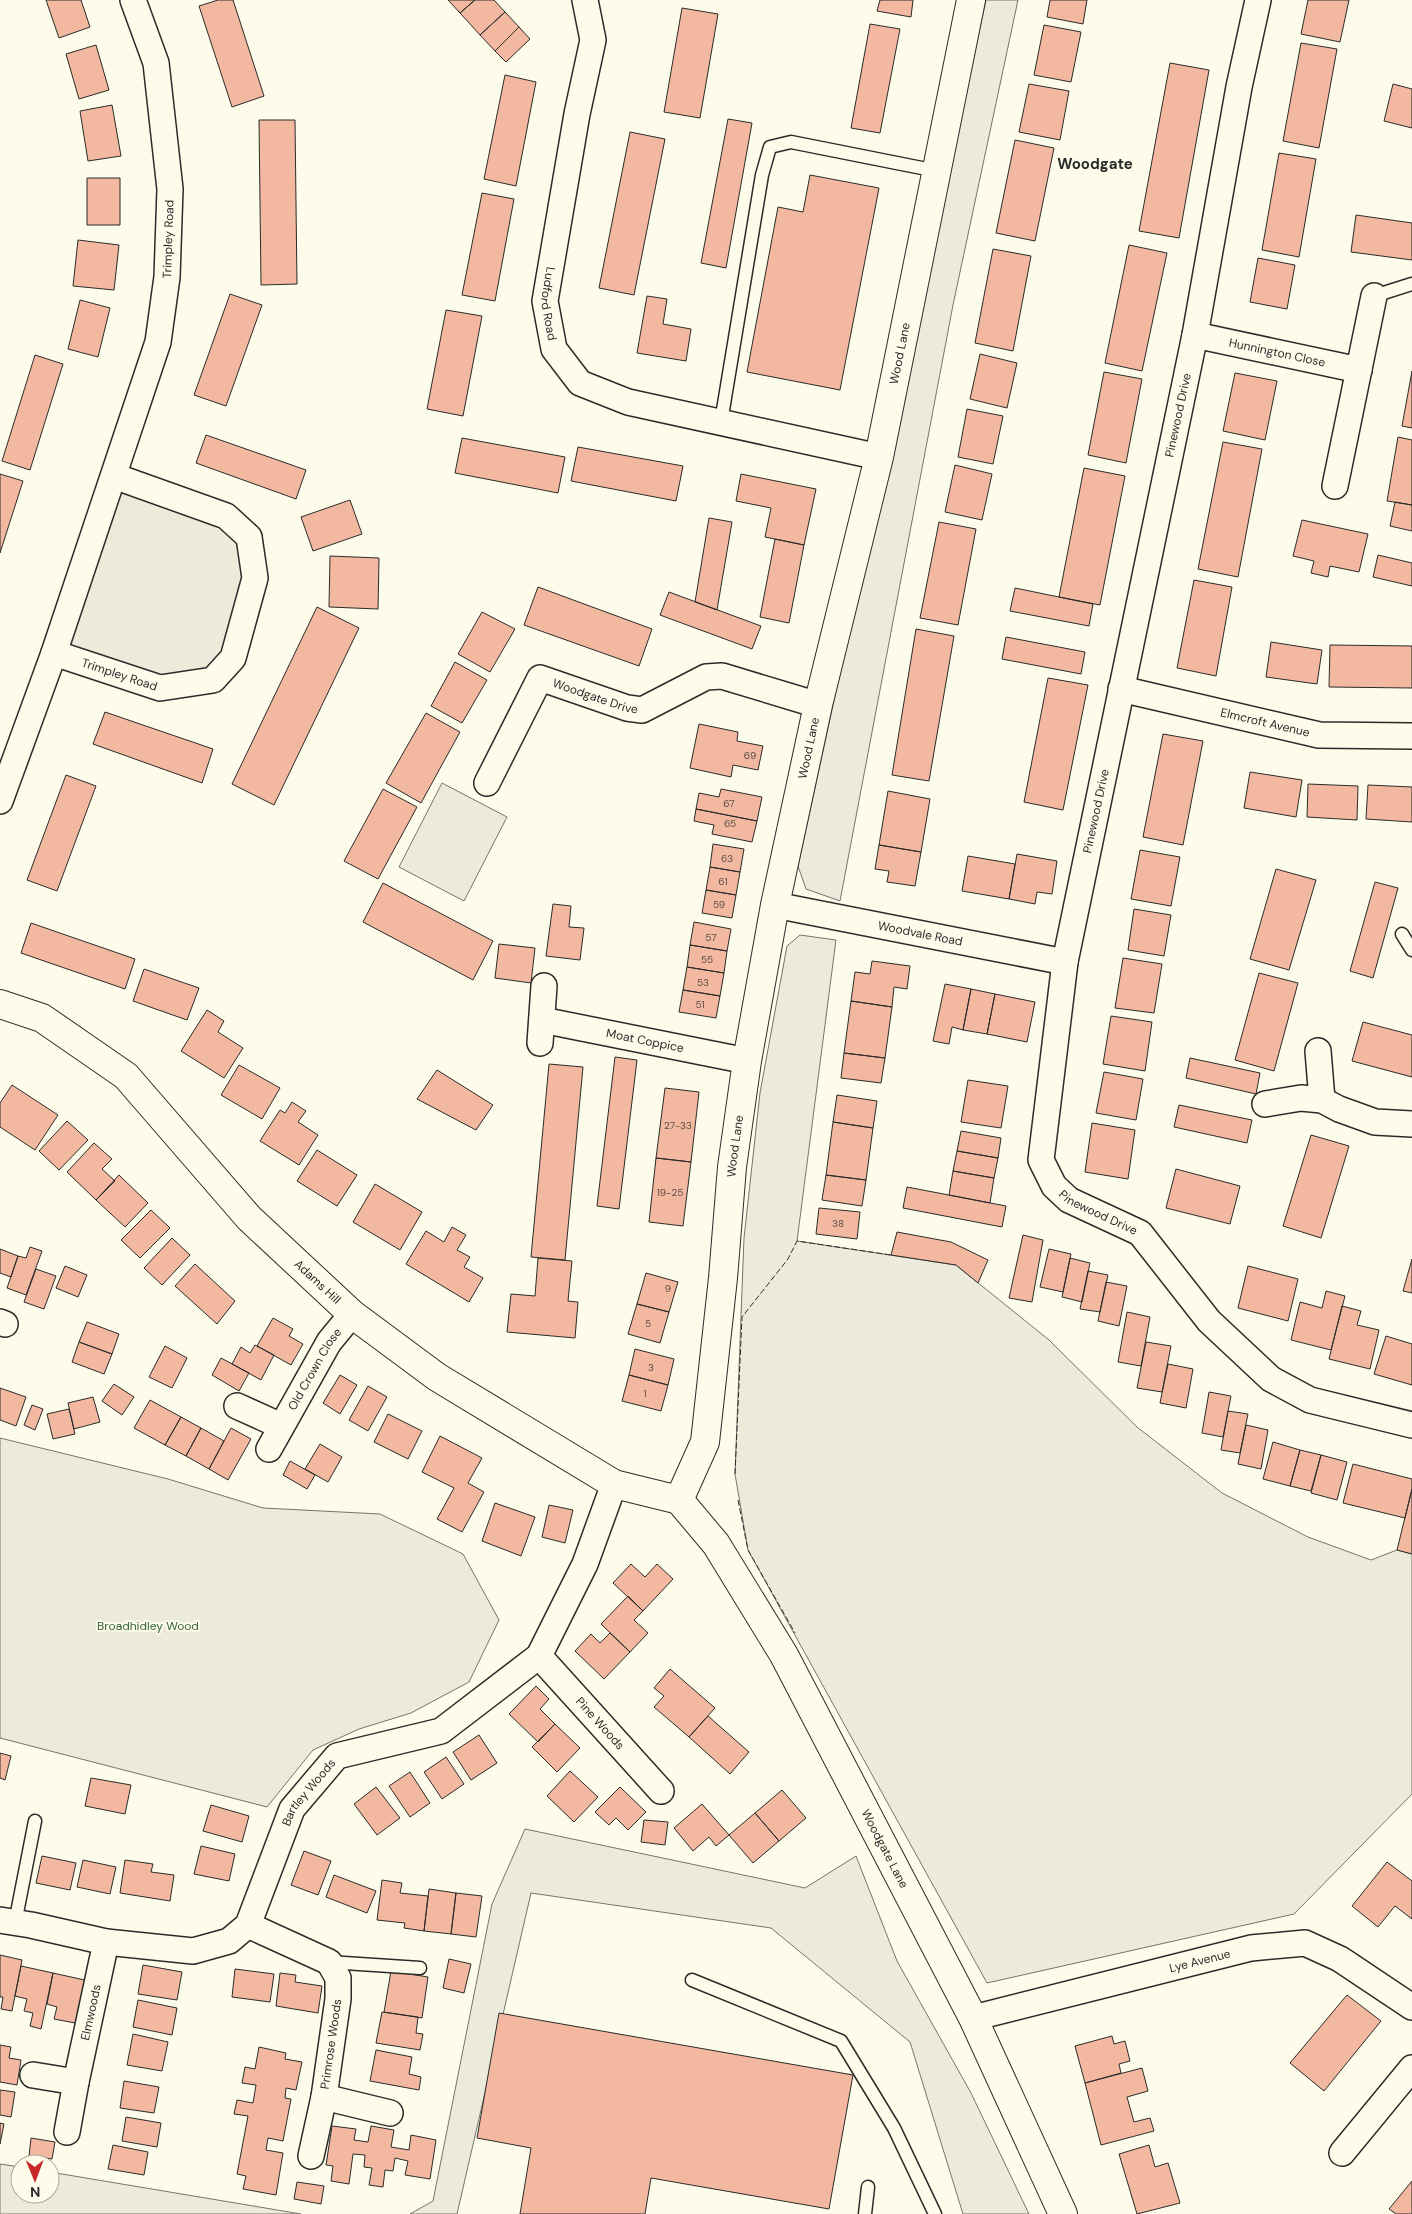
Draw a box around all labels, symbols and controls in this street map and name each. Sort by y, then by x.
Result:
district label: Woodgate [1057,154,1133,174]
street label: Trimpley Road [159,199,178,279]
street label: Ludford Road [537,266,560,342]
street label: Wood Lane [886,321,914,386]
street label: Hunnington Close [1227,334,1327,371]
street label: Pinewood Drive [1161,371,1195,459]
street label: Trimpley Road [80,655,159,695]
street label: Woodgate Drive [551,675,639,717]
street label: Elmcroft Avenue [1219,704,1312,741]
street label: Wood Lane [794,716,823,780]
house number: 69 [744,749,756,762]
street label: Pinewood Drive [1079,767,1113,855]
house number: 67 [723,797,735,810]
house number: 65 [724,817,736,830]
house number: 63 [721,852,733,865]
house number: 61 [718,875,728,888]
house number: 59 [713,898,725,911]
street label: Woodvale Road [876,917,964,950]
house number: 57 [705,931,717,944]
house number: 55 [701,953,713,966]
house number: 53 [697,976,709,989]
house number: 51 [695,998,705,1011]
street label: Moat Coppice [605,1025,685,1056]
street label: Wood Lane [723,1114,747,1178]
house number: 27-33 [664,1119,692,1132]
house number: 19-25 [657,1186,683,1199]
street label: Pinewood Drive [1055,1187,1140,1239]
house number: 38 [832,1217,844,1230]
street label: Adams Hill [291,1256,344,1308]
house number: 9 [665,1282,671,1295]
house number: 5 [645,1317,651,1330]
street label: Old Crown Close [284,1325,345,1413]
house number: 3 [648,1361,654,1374]
house number: 1 [643,1387,647,1400]
park label: Broadhidley Wood [97,1618,199,1634]
street label: Pine Woods [572,1694,628,1753]
street label: Bartley Woods [278,1755,339,1828]
street label: Woodgate Lane [858,1806,912,1891]
street label: Lye Avenue [1168,1945,1232,1976]
street label: Elmwoods [77,1983,105,2042]
street label: Primrose Woods [317,1998,345,2090]
north arrow [10,2154,60,2204]
text: N [30,2183,40,2201]

